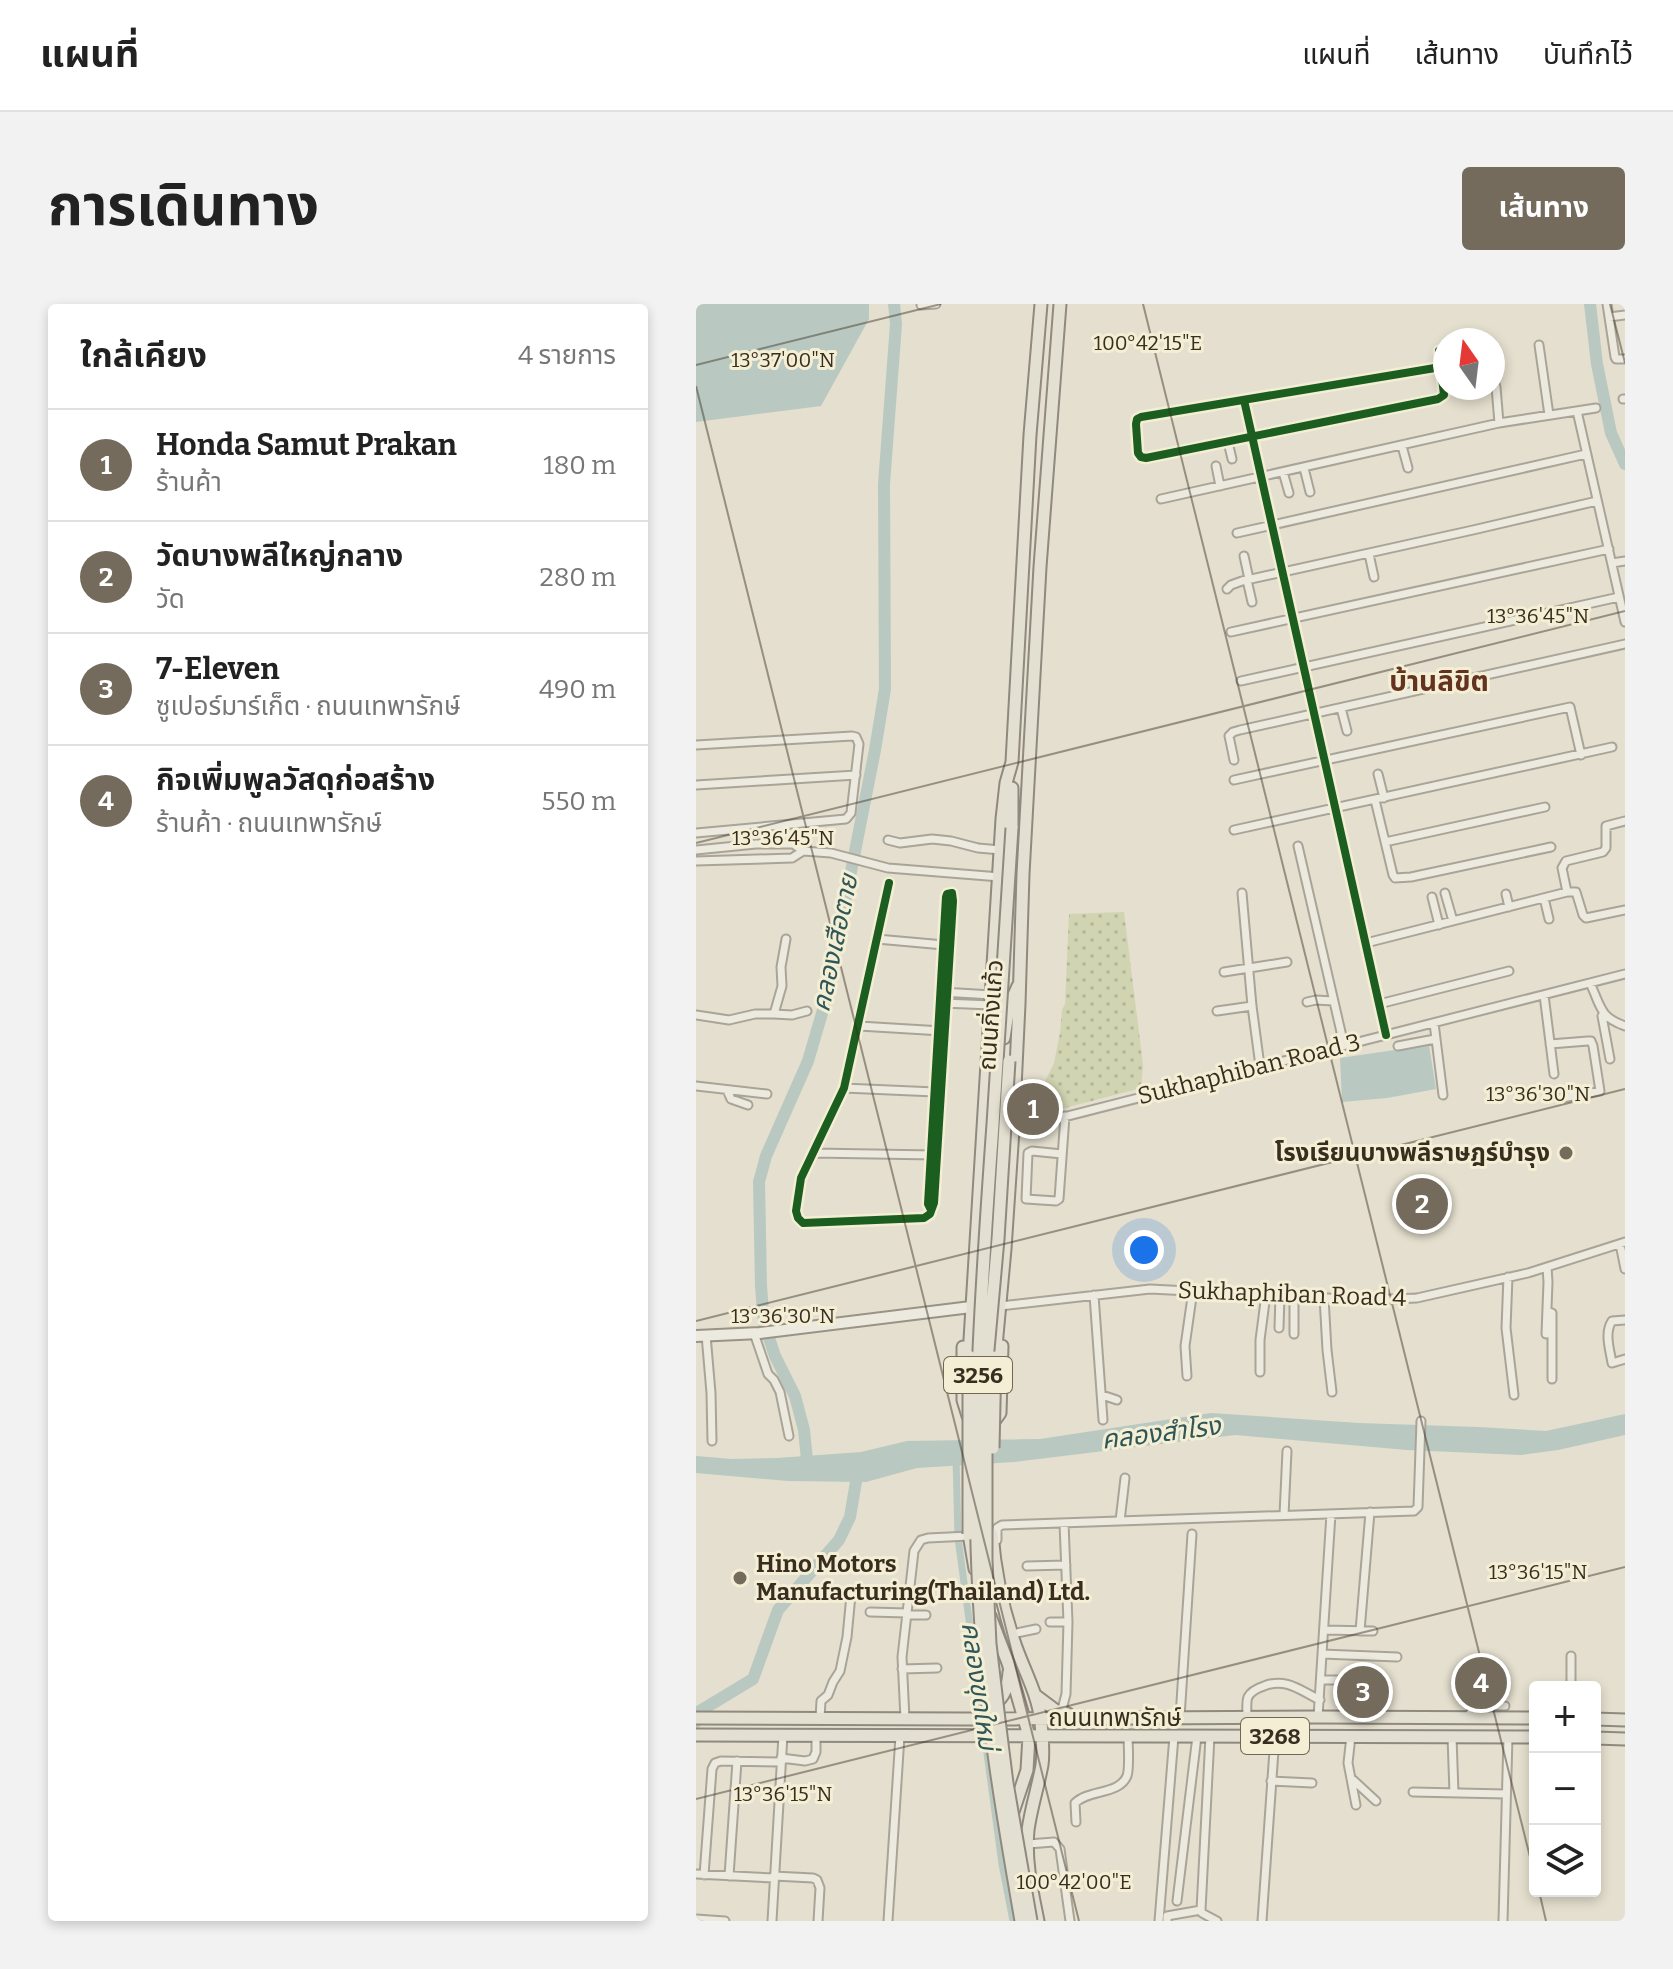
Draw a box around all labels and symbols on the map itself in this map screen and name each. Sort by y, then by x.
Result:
north arrow [1433,328,1505,400]
text: 100°42'15"E [1094,331,1202,355]
text: 13°37'00"N [731,348,835,372]
text: 13°36'45"N [1487,604,1589,628]
district label: บ้านลิขิต [1389,665,1489,698]
text: 13°36'45"N [732,826,834,850]
water label: คลองเสือตาย [805,870,865,1014]
street label: ถนนกิ่งแก้ว [972,959,1009,1071]
street label: Sukhaphiban Road 3 [1135,1028,1363,1110]
pin: 1 [1007,1079,1059,1139]
text: 13°36'30"N [1486,1082,1590,1106]
place label: โรงเรียนบางพลีราษฎร์บำรุง [1275,1139,1550,1168]
marker: โรงเรียนบางพลีราษฎร์บำรุง [1557,1144,1575,1162]
pin: 2 [1396,1174,1448,1234]
your location [1124,1230,1164,1270]
street label: Sukhaphiban Road 4 [1177,1276,1407,1312]
text: 13°36'30"N [731,1304,835,1328]
road number: 3256 [944,1357,1012,1393]
water label: คลองสำโรง [1100,1410,1223,1456]
place label: Hino Motors Manufacturing(Thailand) Ltd. [756,1550,1090,1606]
text: 13°36'15"N [1489,1560,1587,1584]
marker: Hino Motors Manufacturing(Thailand) Ltd. [731,1569,749,1587]
water label: คลองขุดใหม่ [955,1620,1004,1756]
pin: 4 [1455,1653,1507,1713]
pin: 3 [1337,1662,1389,1722]
street label: ถนนเทพารักษ์ [1048,1704,1182,1732]
road number: 3268 [1241,1718,1309,1754]
text: 13°36'15"N [734,1782,832,1806]
text: 100°42'00"E [1016,1870,1132,1894]

